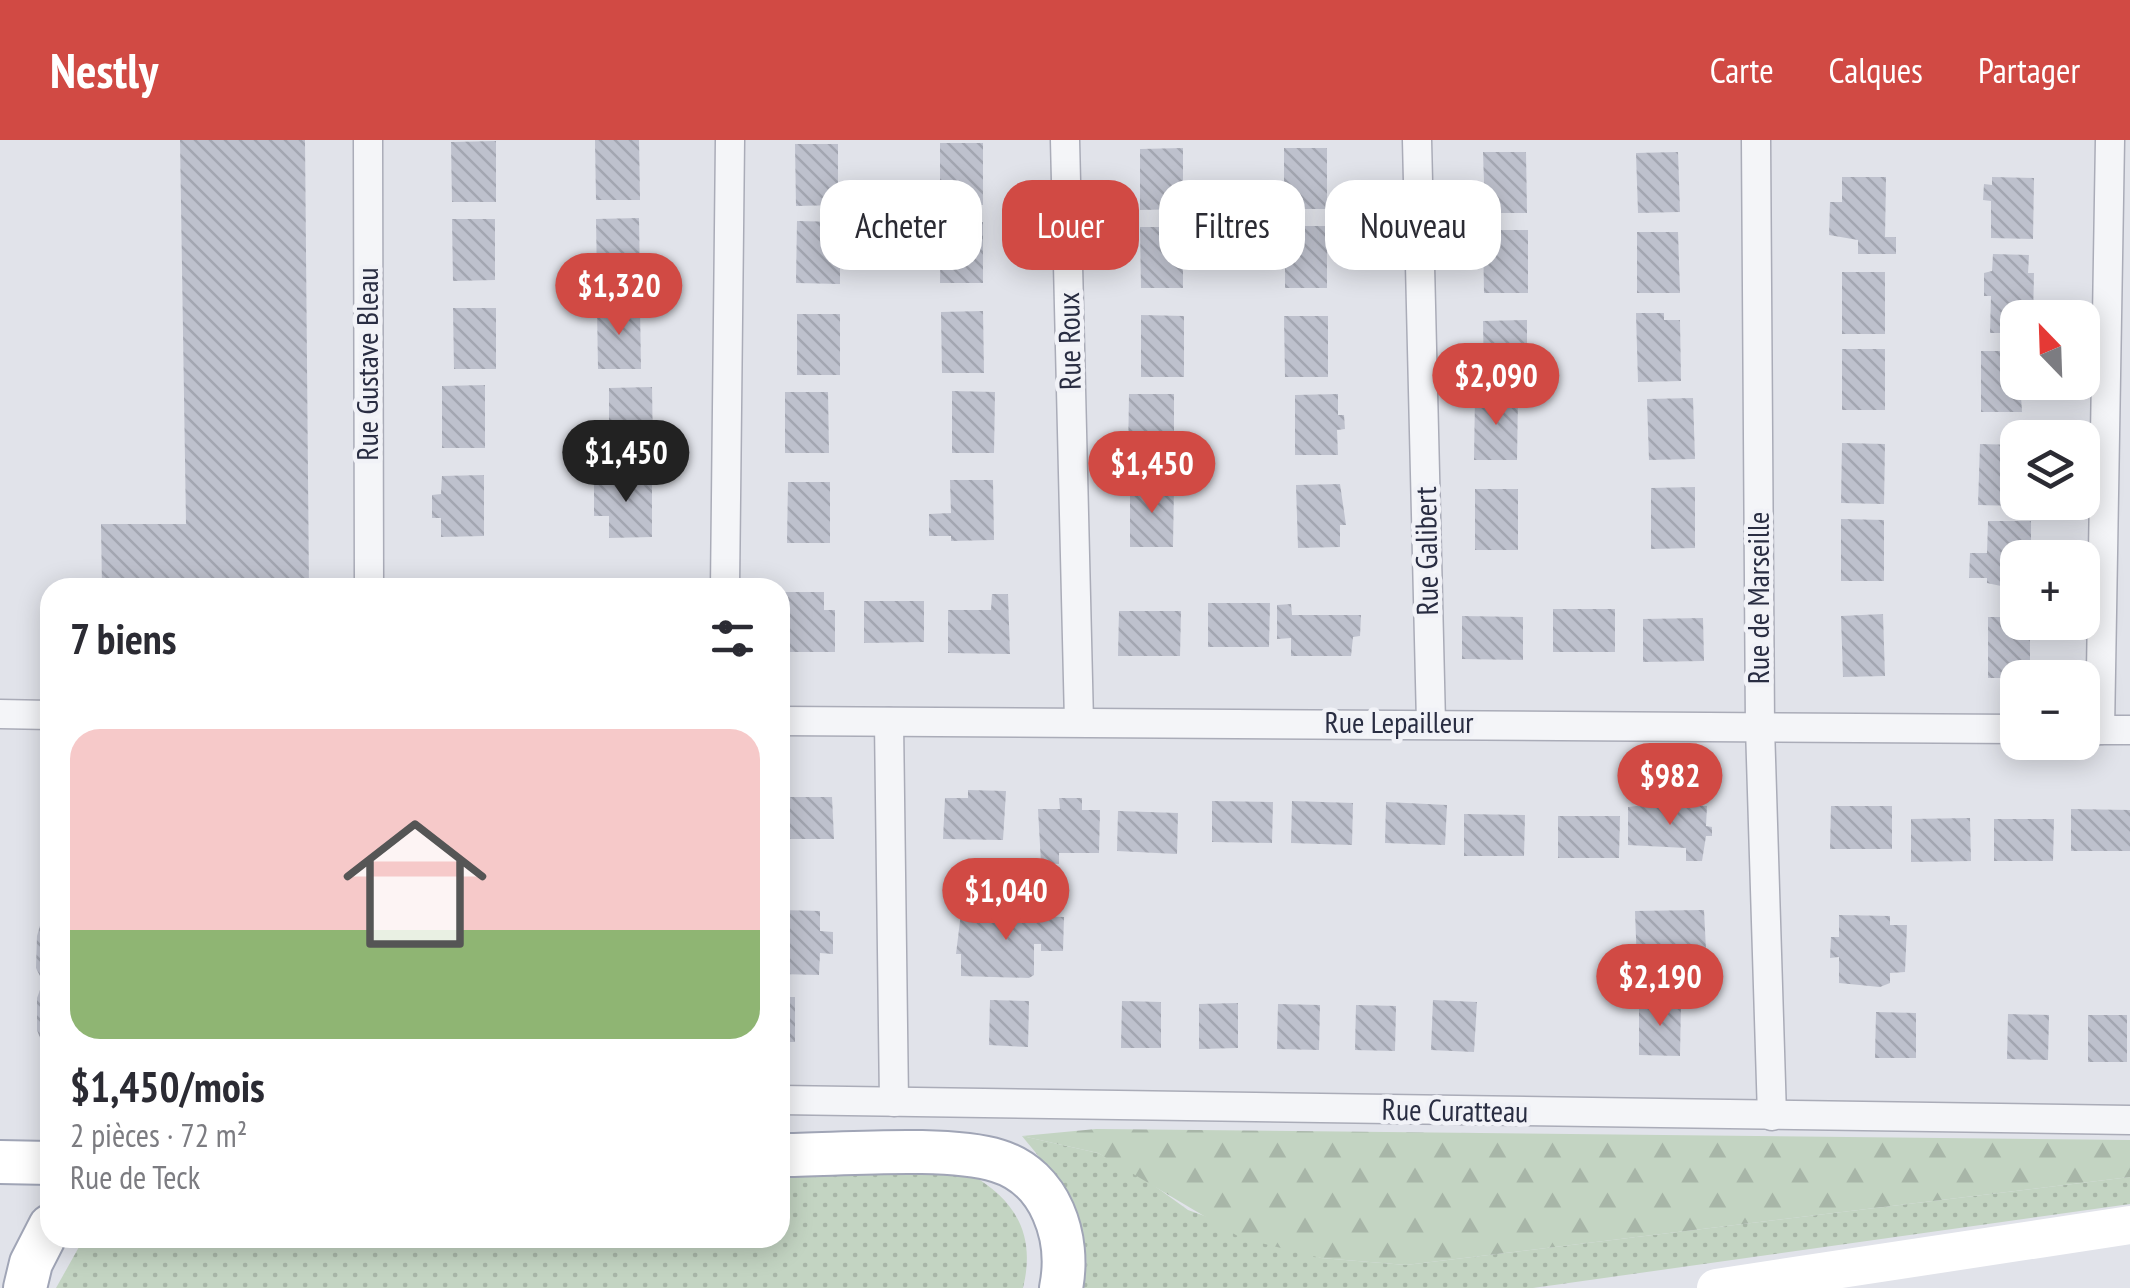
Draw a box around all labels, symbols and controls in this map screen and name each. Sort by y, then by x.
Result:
text: Nestly [50,39,158,101]
text: Carte [1710,47,1774,93]
text: Calques [1829,47,1923,93]
text: Partager [1978,47,2080,93]
chip: Acheter [820,180,982,270]
chip: Louer [1002,180,1139,270]
chip: Filtres [1159,180,1305,270]
chip: Nouveau [1325,180,1501,270]
pin: $1,320 [538,253,700,338]
text: $1,320 [577,264,661,306]
street label: Rue Gustave Bleau [347,267,386,461]
street label: Rue Roux [1048,292,1089,390]
north arrow [2000,300,2100,400]
map controls [2000,300,2100,760]
pin: $2,090 [1415,343,1577,428]
text: $2,090 [1454,354,1538,396]
pin: $1,450 [545,420,707,505]
button: layers [2000,420,2100,520]
text: $1,450 [584,431,668,473]
pin: $1,450 [1071,431,1233,516]
text: $1,450 [1110,442,1194,484]
street label: Rue Galibert [1405,485,1446,616]
street label: Rue de Marseille [1738,512,1777,684]
button: + [2000,540,2100,640]
text: 7 biens [70,611,176,666]
icon: filters [705,611,760,666]
button: − [2000,660,2100,760]
street label: Rue Lepailleur [1325,702,1474,741]
pin: $982 [1611,743,1729,828]
text: $982 [1639,754,1701,796]
icon: home [325,794,505,974]
pin: $1,040 [925,858,1087,943]
text: $1,040 [964,869,1048,911]
pin: $2,190 [1579,944,1741,1029]
text: $2,190 [1618,955,1702,997]
text: $1,450/mois [70,1059,265,1114]
street label: Rue Curatteau [1381,1089,1529,1130]
text: 2 pièces · 72 m² [70,1114,247,1156]
text: Rue de Teck [70,1156,200,1198]

